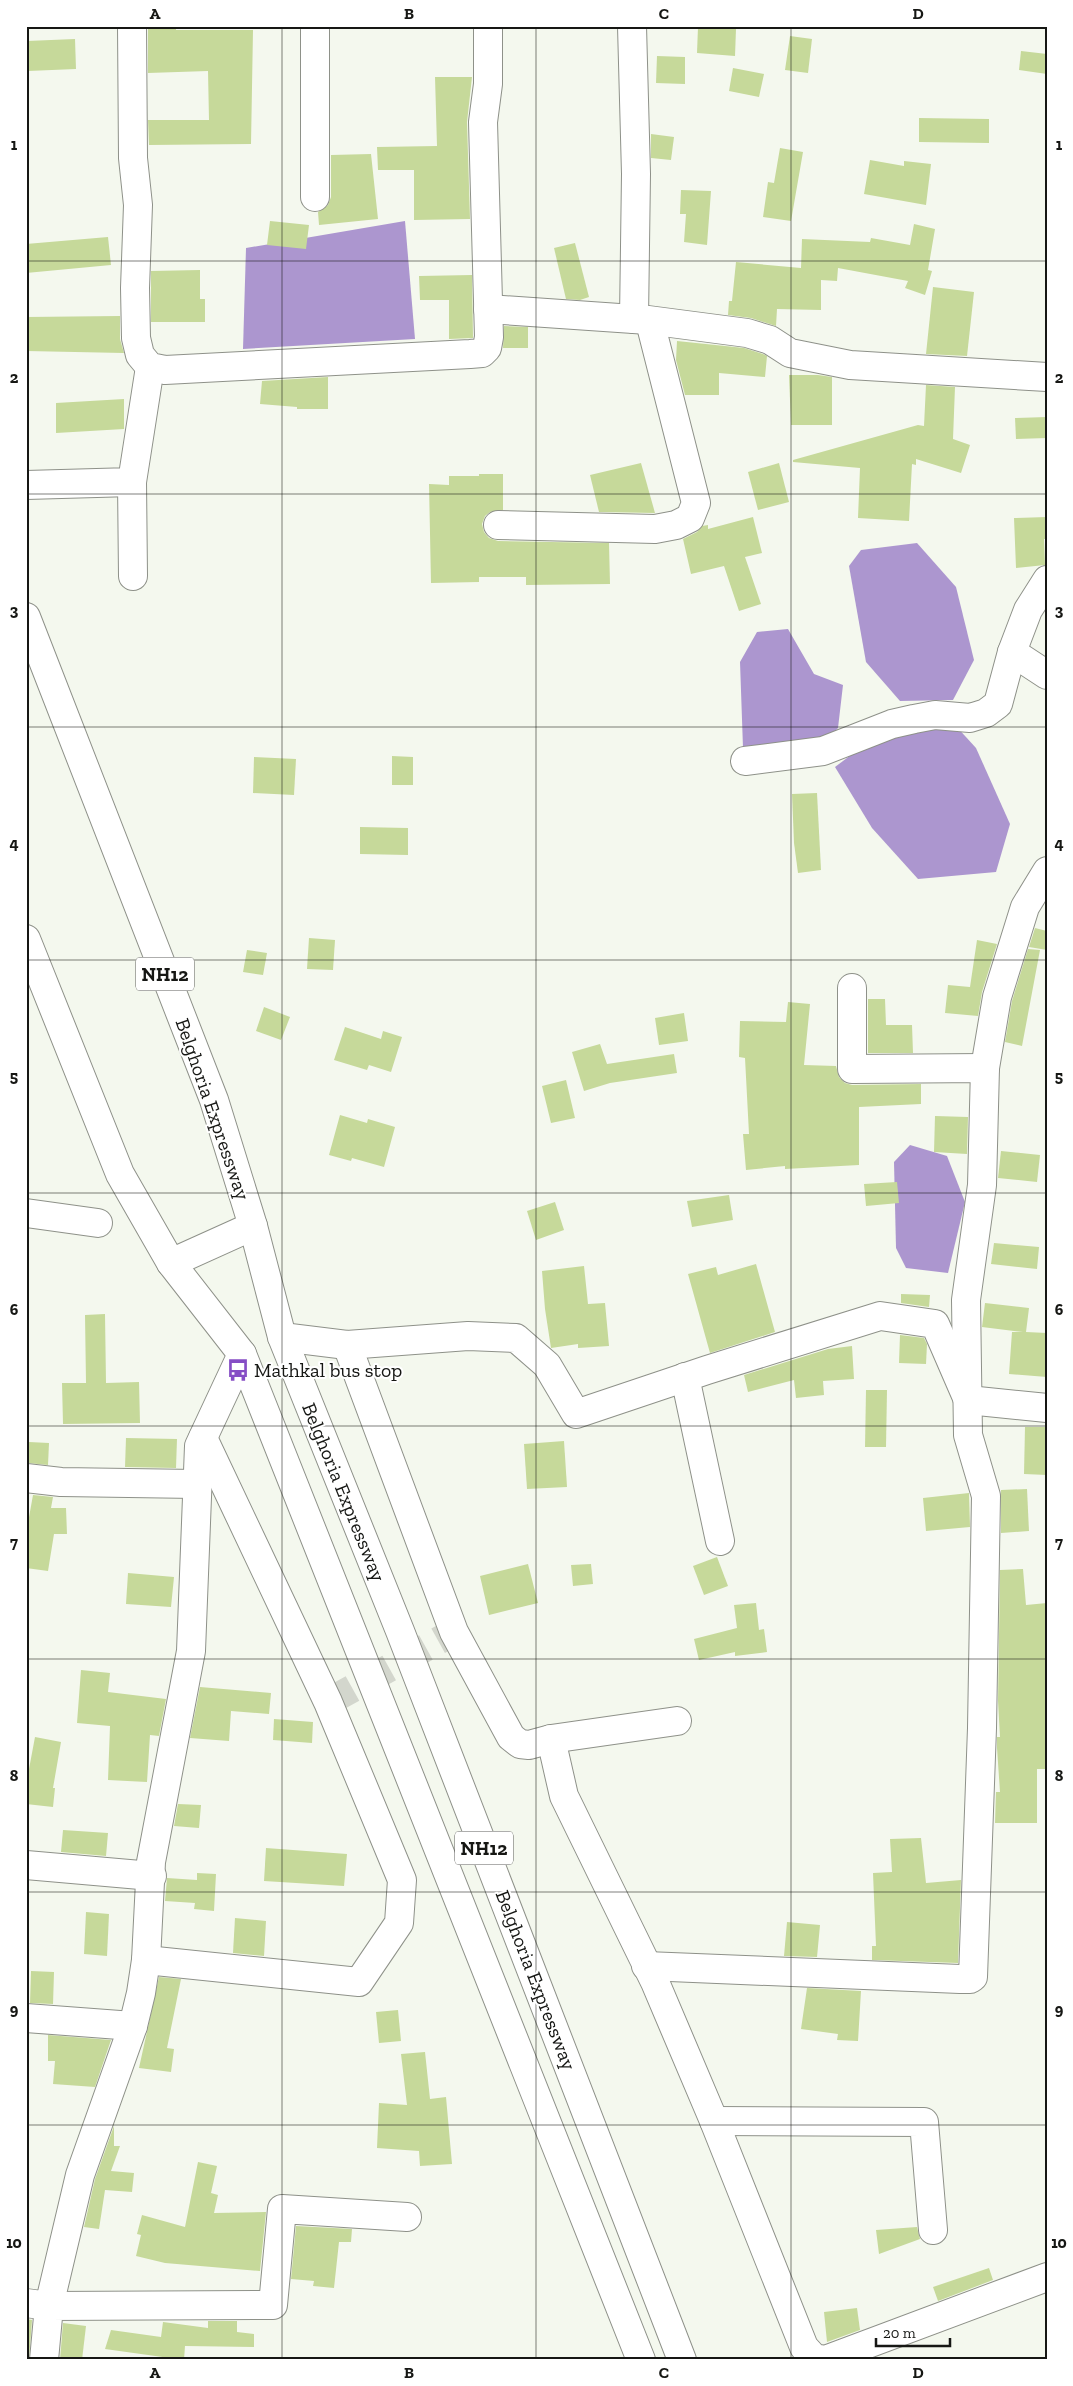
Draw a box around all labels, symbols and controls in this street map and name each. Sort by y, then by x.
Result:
text: A [150,4,161,23]
text: B [404,4,414,23]
text: C [659,4,669,23]
text: D [912,4,924,23]
text: 1 [11,135,18,154]
text: 1 [1056,135,1063,154]
text: 2 [10,368,19,387]
text: 2 [1055,368,1064,387]
text: 3 [10,601,19,620]
text: 3 [1055,601,1064,620]
text: 4 [9,834,19,853]
text: 4 [1054,834,1064,853]
road number: NH12 [136,958,194,991]
street label: Belghoria Expressway [171,1015,256,1204]
text: 5 [10,1067,18,1086]
text: 5 [1055,1067,1063,1086]
text: 6 [10,1300,19,1319]
text: 6 [1055,1300,1064,1319]
bus stop icon: Mathkal bus stop [225,1357,251,1383]
place label: Mathkal bus stop [254,1358,402,1382]
street label: Belghoria Expressway [297,1399,391,1586]
text: 7 [10,1533,18,1552]
text: 7 [1055,1533,1063,1552]
text: 8 [10,1766,19,1785]
text: 8 [1055,1766,1064,1785]
road number: NH12 [455,1832,513,1865]
street label: Belghoria Expressway [491,1887,582,2074]
text: 9 [10,2000,19,2019]
text: 9 [1055,2000,1064,2019]
text: 10 [6,2233,22,2252]
text: 10 [1051,2233,1067,2252]
scale bar [876,2316,949,2348]
text: 20 m [883,2324,916,2342]
text: A [150,2363,161,2382]
text: B [404,2363,414,2382]
text: C [659,2363,669,2382]
text: D [912,2363,924,2382]

